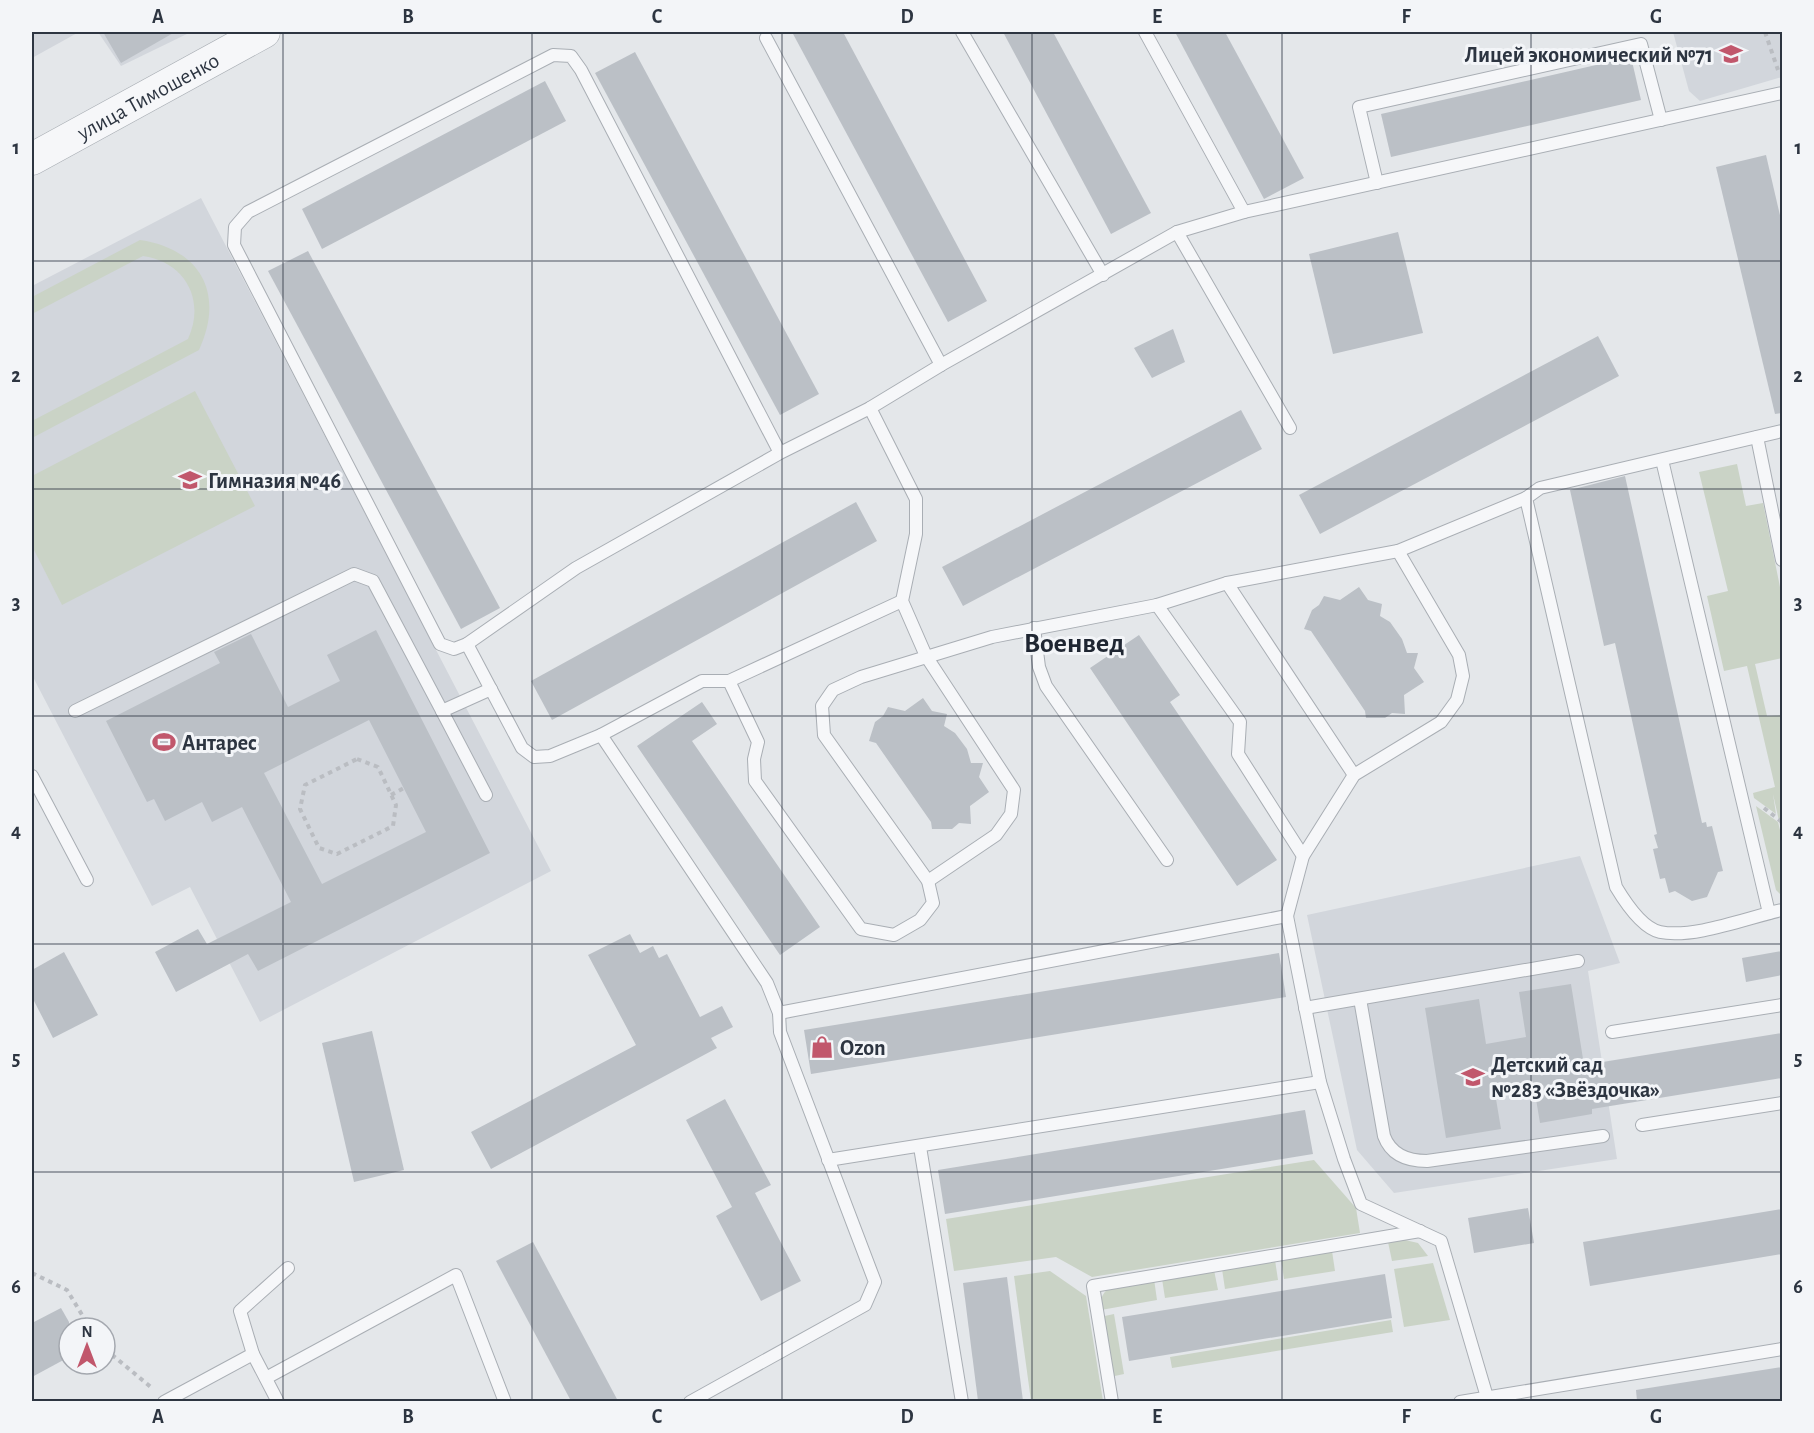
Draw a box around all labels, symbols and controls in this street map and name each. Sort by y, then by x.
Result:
text: A [152,7,164,27]
text: B [402,7,414,27]
text: C [652,7,663,27]
text: D [900,7,914,27]
text: E [1152,7,1162,27]
text: F [1401,7,1411,27]
text: G [1650,7,1662,27]
school or university icon: Лицей экономический №71 [1718,41,1744,67]
place label: Лицей экономический №71 [1464,44,1713,66]
street label: улица Тимошенко [73,49,223,145]
text: 1 [12,138,20,158]
text: 1 [1794,138,1802,158]
text: 2 [11,366,21,386]
text: 2 [1793,366,1803,386]
school or university icon: Гимназия №46 [177,467,203,493]
place label: Гимназия №46 [208,470,341,492]
text: 3 [12,593,20,613]
text: 3 [1794,593,1802,613]
district label: Военвед [1024,630,1124,658]
sports icon: Антарес [151,729,177,755]
place label: Антарес [182,732,257,754]
text: 4 [11,821,21,841]
text: 4 [1793,821,1803,841]
shop icon: Ozon [809,1034,835,1060]
place label: Ozon [840,1037,886,1059]
text: 5 [12,1049,20,1069]
text: 5 [1794,1049,1802,1069]
place label: Детский сад №283 «Звёздочка» [1491,1054,1660,1101]
school or university icon: Детский сад №283 «Звёздочка» [1460,1064,1486,1090]
text: 6 [11,1277,21,1297]
text: 6 [1793,1277,1803,1297]
north arrow [57,1316,117,1376]
text: N [81,1324,93,1340]
text: A [152,1407,164,1427]
text: B [402,1407,414,1427]
text: C [652,1407,663,1427]
text: D [900,1407,914,1427]
text: E [1152,1407,1162,1427]
text: F [1401,1407,1411,1427]
text: G [1650,1407,1662,1427]

